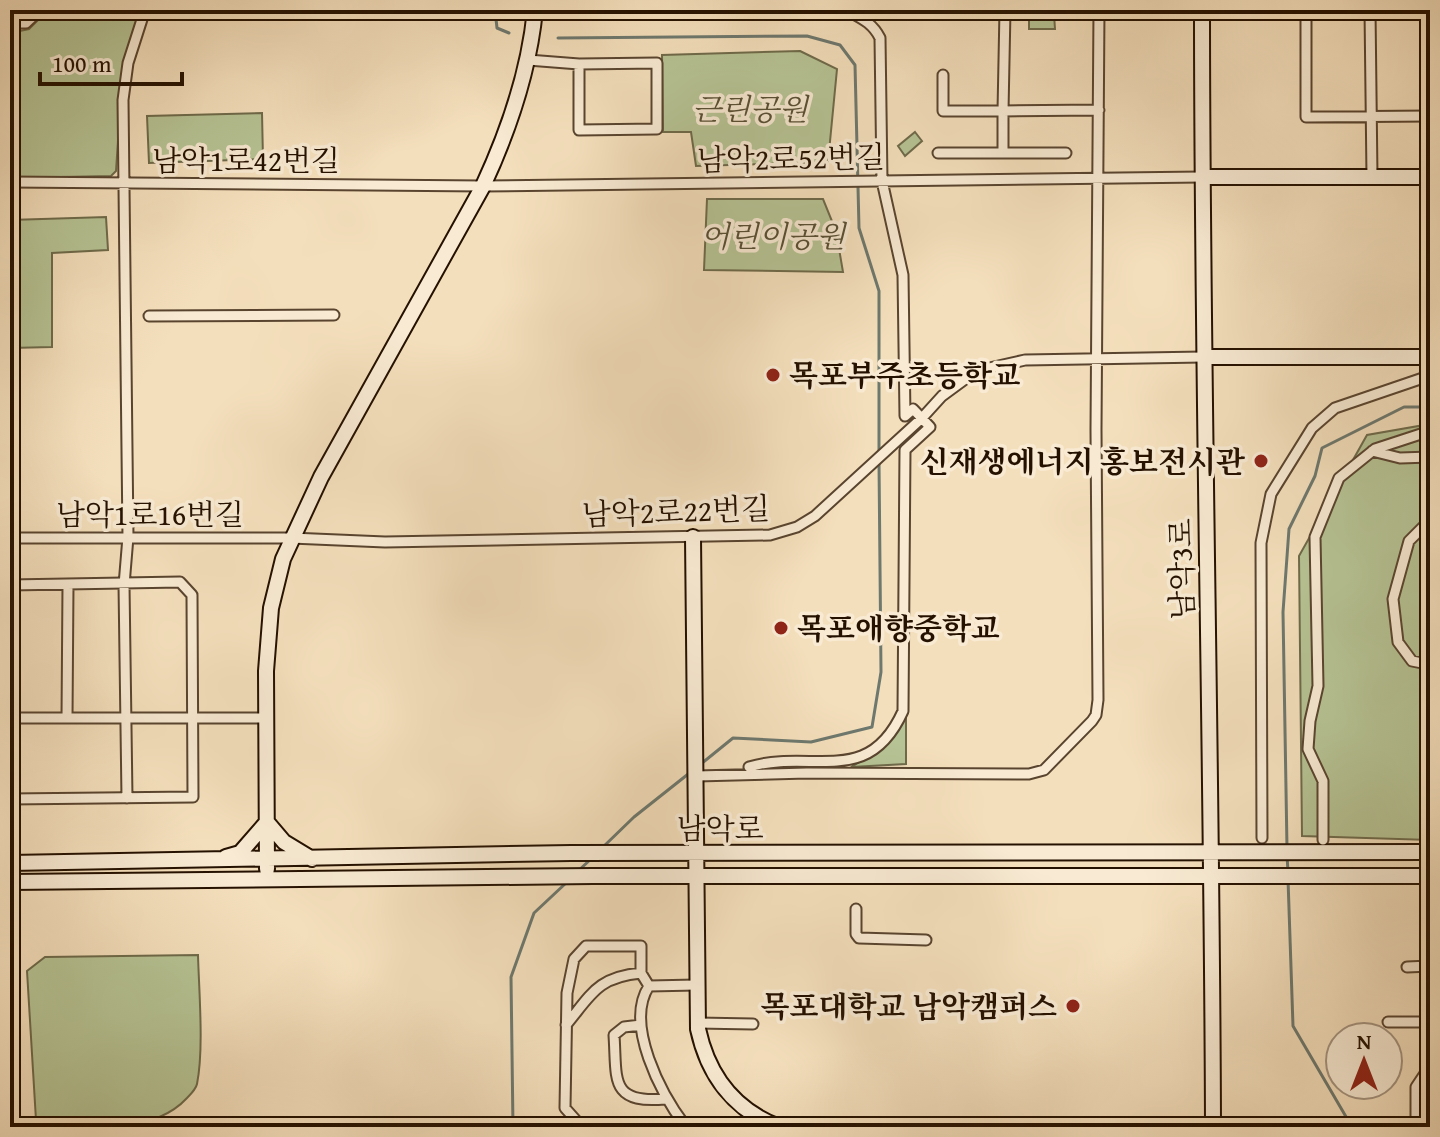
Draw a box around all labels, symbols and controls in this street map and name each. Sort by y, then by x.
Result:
scale bar [40,36,182,86]
text: 100 m [52,46,112,81]
park label: 근린공원 [692,87,810,131]
street label: 남악2로52번길 [697,134,885,182]
street label: 남악1로42번길 [152,138,340,182]
park label: 어린이공원 [701,214,847,258]
place label: 목포부주초등학교 [789,353,1021,397]
marker: 목포부주초등학교 [764,366,782,384]
place label: 신재생에너지 홍보전시관 [920,439,1245,483]
marker: 신재생에너지 홍보전시관 [1252,452,1270,470]
street label: 남악2로22번길 [581,486,771,536]
street label: 남악1로16번길 [56,492,244,536]
street label: 남악3로 [1158,518,1204,620]
place label: 목포애향중학교 [797,606,1000,650]
marker: 목포애향중학교 [772,619,790,637]
street label: 남악로 [677,806,763,850]
place label: 목포대학교 남악캠퍼스 [761,984,1057,1028]
marker: 목포대학교 남악캠퍼스 [1064,997,1082,1015]
north arrow [1324,1021,1404,1101]
text: N [1357,1025,1372,1057]

